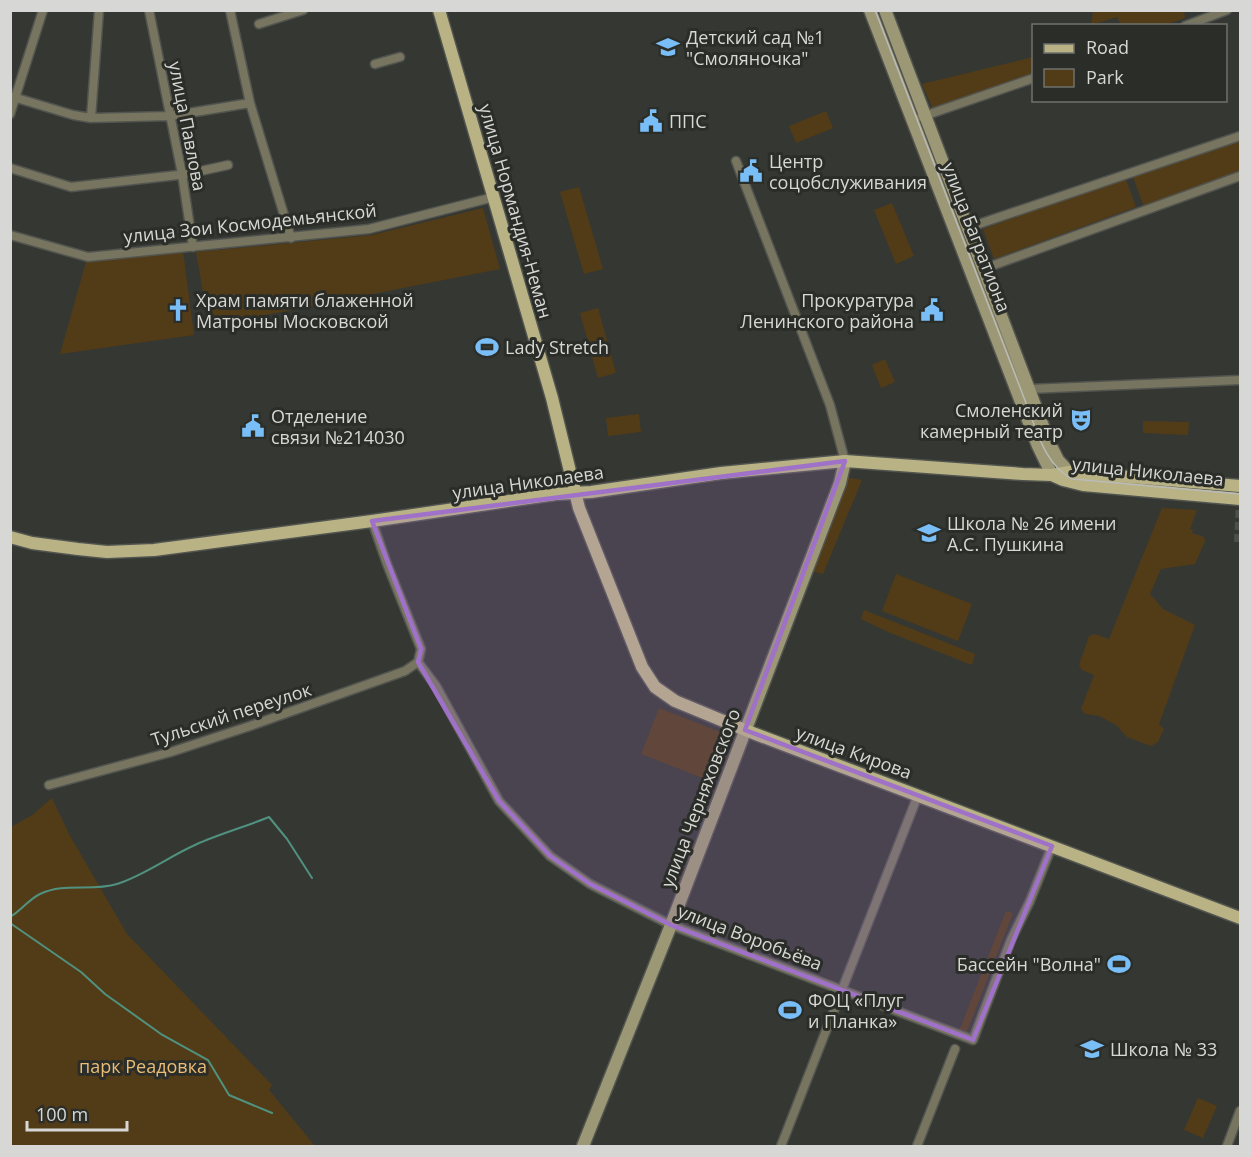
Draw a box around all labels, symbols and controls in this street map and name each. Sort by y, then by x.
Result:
legend [1032,24,1227,102]
place label: Детский сад №1 "Смоляночка" [686,25,825,70]
school or university icon: Детский сад №1 "Смоляночка" [655,34,681,60]
text: Road [1086,35,1129,59]
street label: улица Павлова [164,59,212,193]
text: Park [1086,65,1124,89]
street label: улица Нормандия-Неман [474,101,558,321]
public building icon: ППС [638,108,664,134]
place label: ППС [669,109,707,133]
place label: Центр соцобслуживания [769,149,927,194]
public building icon: Центр соцобслуживания [738,158,764,184]
street label: улица Багратиона [937,159,1017,315]
street label: улица Зои Космодемьянской [122,198,378,248]
place label: Храм памяти блаженной Матроны Московской [196,288,414,333]
place label: Прокуратура Ленинского района [740,288,914,333]
church icon: Храм памяти блаженной Матроны Московской [165,297,191,323]
public building icon: Прокуратура Ленинского района [919,297,945,323]
sports icon: Lady Stretch [474,334,500,360]
place label: Lady Stretch [505,335,609,359]
place label: Смоленский камерный театр [920,398,1063,443]
place label: Отделение связи №214030 [271,404,405,449]
theatre icon: Смоленский камерный театр [1068,407,1094,433]
public building icon: Отделение связи №214030 [240,413,266,439]
street label: улица Николаева [1071,451,1225,491]
street label: улица Николаева [451,460,605,504]
place label: Школа № 26 имени А.С. Пушкина [947,511,1117,556]
school or university icon: Школа № 26 имени А.С. Пушкина [916,520,942,546]
street label: Тульский переулок [148,677,315,751]
street label: улица Черняховского [655,705,745,891]
street label: улица Кирова [793,720,915,784]
street label: улица Воробьёва [674,898,826,976]
sports icon: Бассейн "Волна" [1106,951,1132,977]
place label: Бассейн "Волна" [957,952,1101,976]
place label: ФОЦ «Плуг и Планка» [808,988,904,1033]
sports icon: ФОЦ «Плуг и Планка» [777,997,803,1023]
school or university icon: Школа № 33 [1079,1036,1105,1062]
place label: Школа № 33 [1110,1037,1217,1061]
park label: парк Реадовка [79,1054,207,1078]
scale bar [27,1094,128,1132]
text: 100 m [36,1102,88,1126]

